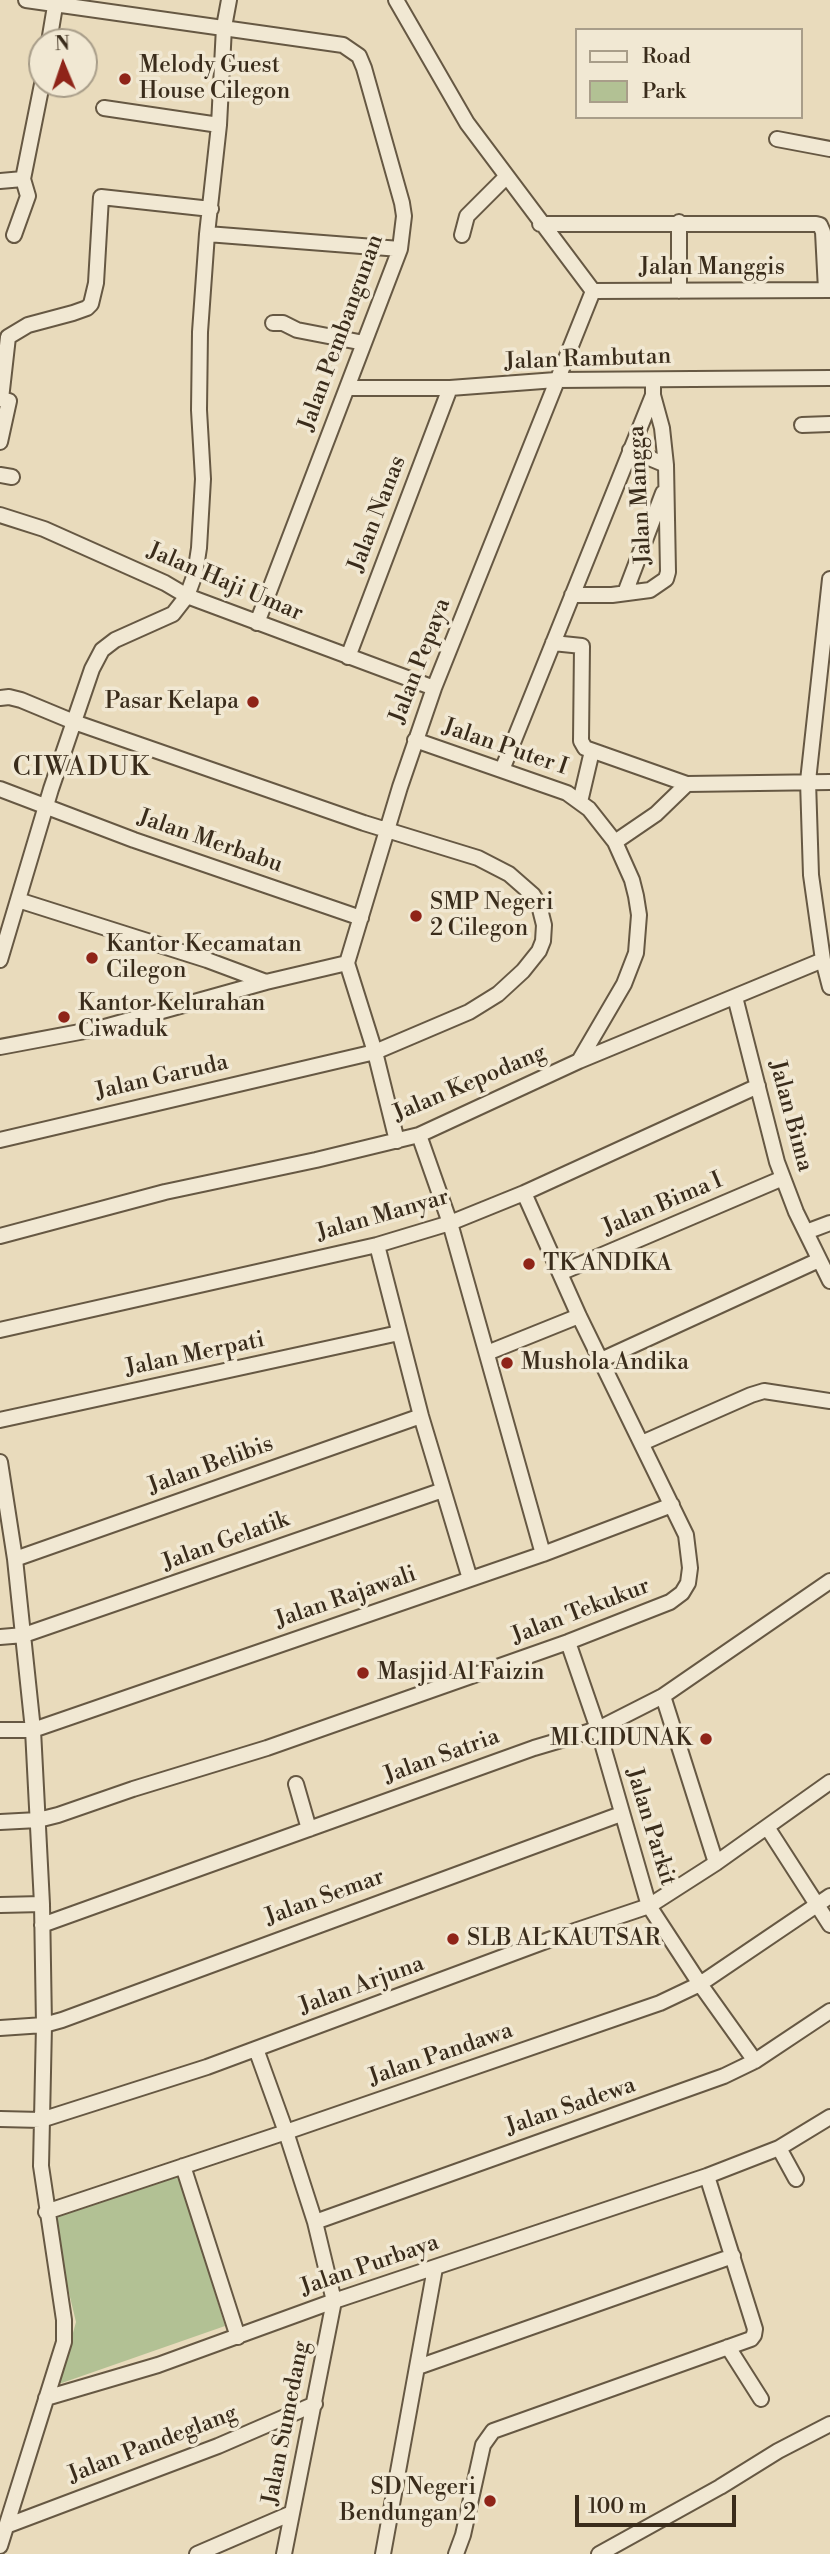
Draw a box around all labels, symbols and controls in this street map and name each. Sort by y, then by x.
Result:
north arrow [28,28,98,98]
legend [574,28,802,119]
text: N [54,32,70,56]
text: Road [642,44,691,70]
place label: Melody Guest House Cilegon [139,52,290,106]
marker: Melody Guest House Cilegon [117,71,133,87]
text: Park [642,79,686,105]
street label: Jalan Pembangunan [294,231,390,435]
street label: Jalan Manggis [639,254,785,282]
street label: Jalan Rambutan [504,343,672,377]
street label: Jalan Mangga [624,425,658,565]
street label: Jalan Nanas [343,452,413,576]
street label: Jalan Haji Umar [143,538,307,628]
street label: Jalan Pepaya [385,595,457,727]
place label: Pasar Kelapa [105,688,239,716]
marker: Pasar Kelapa [245,694,261,710]
street label: Jalan Puter I [439,714,571,782]
district label: CIWADUK [14,753,150,785]
street label: Jalan Merbabu [134,804,286,880]
place label: SMP Negeri 2 Cilegon [430,889,554,943]
marker: SMP Negeri 2 Cilegon [408,908,424,924]
place label: Kantor Kecamatan Cilegon [106,931,302,985]
marker: Kantor Kecamatan Cilegon [84,950,100,966]
place label: Kantor Kelurahan Ciwaduk [78,990,265,1044]
marker: Kantor Kelurahan Ciwaduk [56,1009,72,1025]
street label: Jalan Kepodang [390,1039,550,1129]
street label: Jalan Garuda [93,1049,231,1107]
street label: Jalan Bima [762,1057,818,1175]
street label: Jalan Bima I [599,1167,727,1243]
street label: Jalan Manyar [314,1184,452,1248]
place label: TK ANDIKA [543,1250,672,1278]
marker: TK ANDIKA [521,1256,537,1272]
street label: Jalan Merpati [123,1327,267,1383]
place label: Mushola Andika [521,1349,689,1377]
marker: Mushola Andika [499,1355,515,1371]
street label: Jalan Belibis [145,1431,277,1501]
street label: Jalan Gelatik [159,1506,293,1578]
street label: Jalan Rajawali [272,1561,420,1635]
street label: Jalan Tekukur [508,1573,654,1651]
place label: Masjid Al Faizin [377,1659,545,1687]
marker: Masjid Al Faizin [355,1665,371,1681]
street label: Jalan Satria [380,1723,504,1791]
place label: MI CIDUNAK [550,1725,692,1753]
marker: MI CIDUNAK [698,1731,714,1747]
street label: Jalan Parkit [619,1765,681,1889]
street label: Jalan Semar [262,1864,388,1932]
place label: SLB AL KAUTSAR [467,1925,660,1953]
marker: SLB AL KAUTSAR [445,1931,461,1947]
street label: Jalan Arjuna [296,1951,428,2021]
street label: Jalan Pandawa [365,2017,517,2093]
street label: Jalan Sadewa [502,2072,640,2142]
street label: Jalan Purbaya [297,2229,443,2303]
street label: Jalan Sumedang [258,2339,316,2507]
street label: Jalan Pandeglang [65,2400,241,2490]
place label: SD Negeri Bendungan 2 [340,2474,476,2528]
scale bar [578,2480,739,2524]
marker: SD Negeri Bendungan 2 [482,2493,498,2509]
text: 100 m [588,2494,647,2520]

